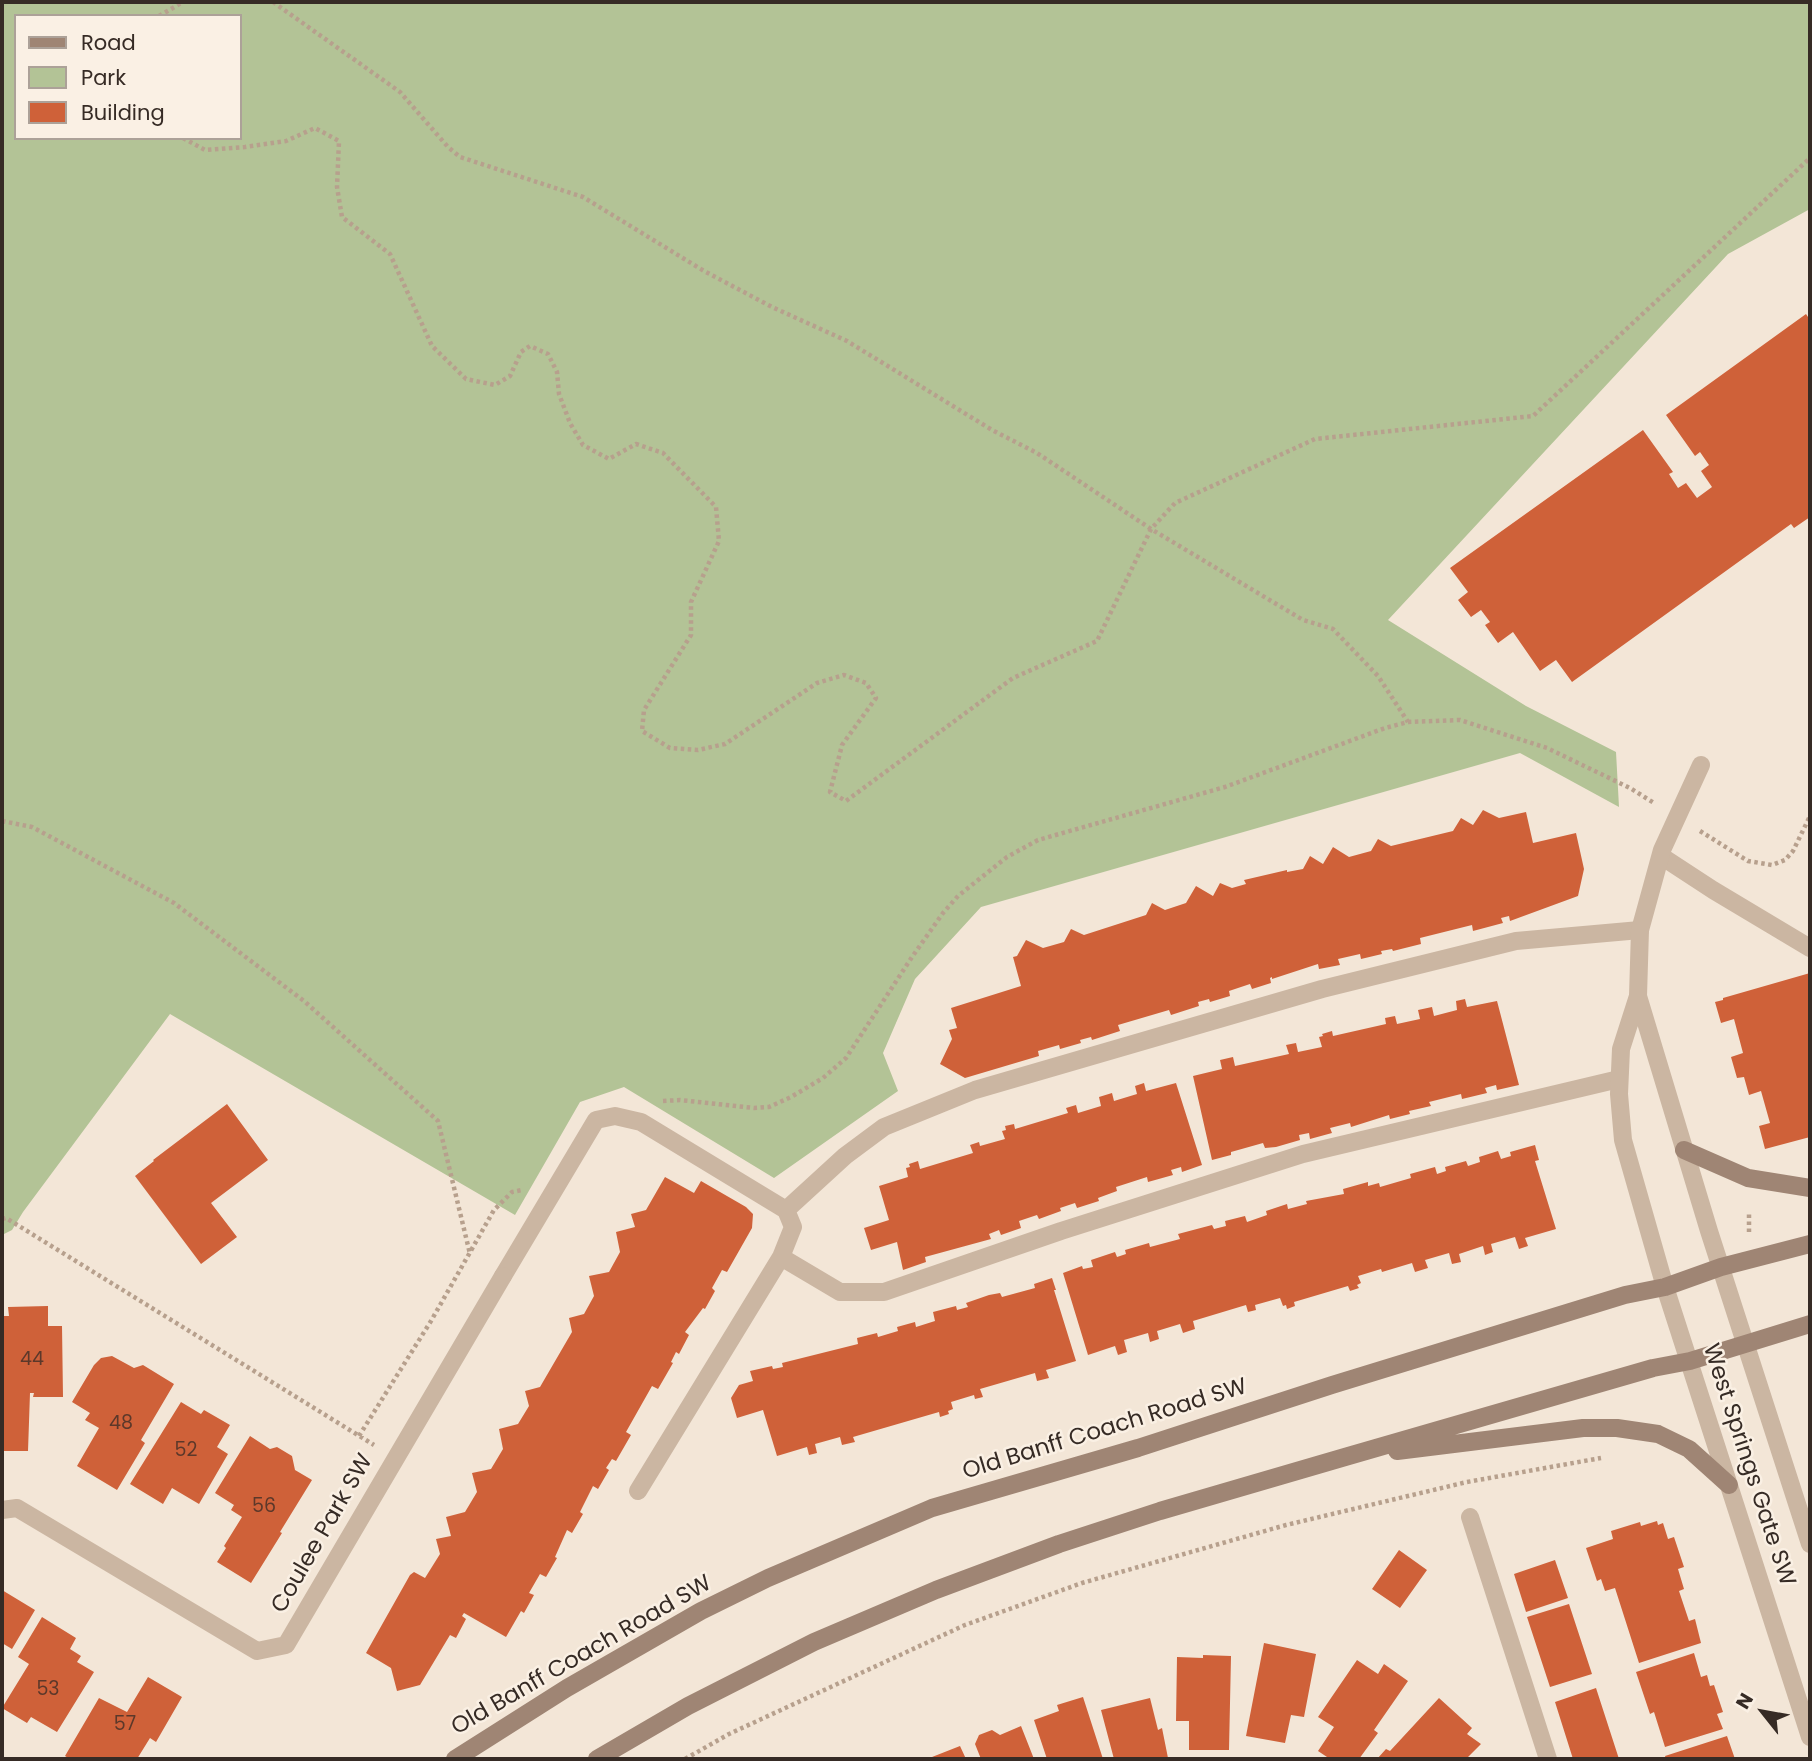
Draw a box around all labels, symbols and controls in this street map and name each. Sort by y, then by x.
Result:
legend [14,14,242,140]
text: Road [81,28,136,57]
text: Park [81,63,126,92]
text: Building [81,98,165,127]
street label: West Springs Gate SW [1696,1340,1800,1590]
house number: 44 [20,1349,44,1371]
street label: Old Banff Coach Road SW [960,1374,1250,1486]
house number: 48 [109,1413,133,1435]
house number: 52 [175,1440,197,1462]
street label: Coulee Park SW [266,1450,380,1618]
house number: 56 [252,1496,276,1518]
street label: Old Banff Coach Road SW [447,1570,717,1742]
north arrow [1728,1677,1798,1747]
house number: 53 [36,1679,60,1701]
text: N [1729,1688,1760,1714]
house number: 57 [114,1714,136,1736]

